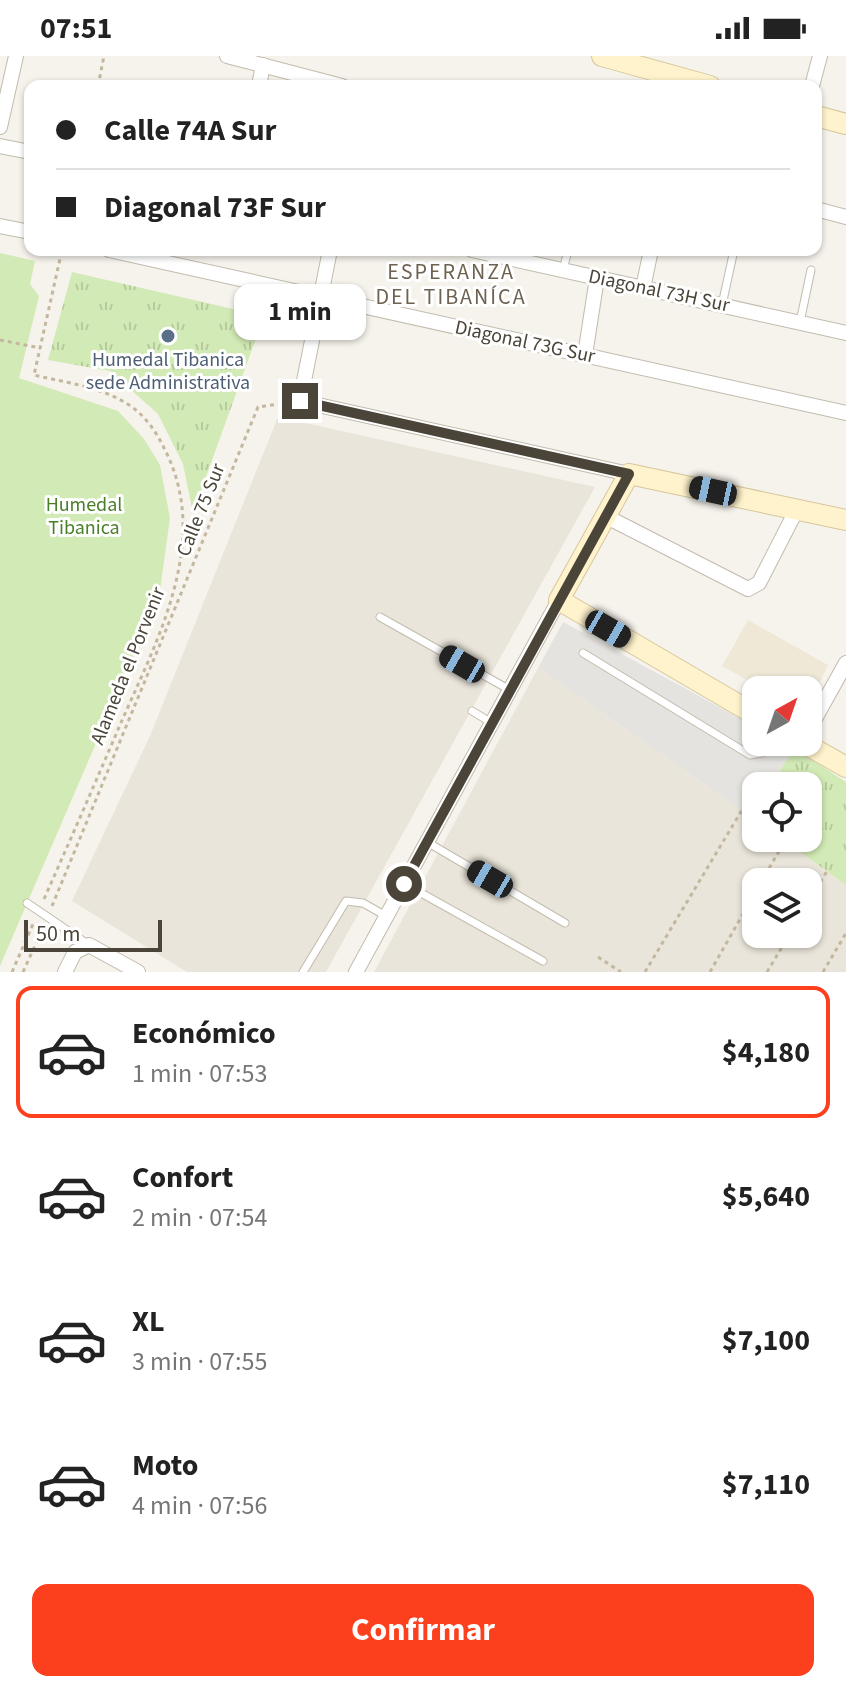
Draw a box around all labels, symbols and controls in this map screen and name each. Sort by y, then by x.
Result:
text: 07:51 [40,7,112,50]
text: Calle 74A Sur [104,109,277,152]
text: Diagonal 73F Sur [104,186,326,229]
district label: ESPERANZA DEL TIBANÍCA [375,256,527,313]
street label: Diagonal 73H Sur [586,262,732,320]
callout: 1 min [234,285,366,341]
text: 1 min [268,293,332,330]
street label: Diagonal 73G Sur [452,313,598,371]
marker: Humedal Tibanica sede Administrativa [159,327,177,345]
place label: Humedal Tibanica sede Administrativa [86,346,250,397]
route end [282,383,318,419]
street label: Calle 75 Sur [170,459,232,561]
car [687,474,739,508]
park label: Humedal Tibanica [46,491,122,542]
street label: Alameda el Porvenir [84,583,172,749]
car [581,607,635,651]
car [435,642,489,686]
north arrow [742,676,822,756]
map controls [742,676,822,948]
button: locate [742,772,822,852]
car [463,857,517,901]
route start [386,866,422,902]
button: layers [742,868,822,948]
scale bar [24,916,162,952]
text: 50 m [36,918,81,950]
text: Económico [132,1012,276,1055]
icon: car [36,1016,108,1088]
text: $4,180 [722,1031,810,1074]
text: 1 min · 07:53 [132,1055,267,1092]
text: Confort [132,1156,233,1199]
icon: car [36,1160,108,1232]
text: $5,640 [722,1175,810,1218]
text: 2 min · 07:54 [132,1199,267,1236]
text: XL [132,1300,165,1343]
icon: car [36,1304,108,1376]
text: $7,100 [722,1319,810,1362]
text: 3 min · 07:55 [132,1343,267,1380]
text: Moto [132,1444,198,1487]
icon: car [36,1448,108,1520]
text: $7,110 [722,1463,810,1506]
text: 4 min · 07:56 [132,1487,267,1524]
button: Confirmar [32,1584,814,1676]

